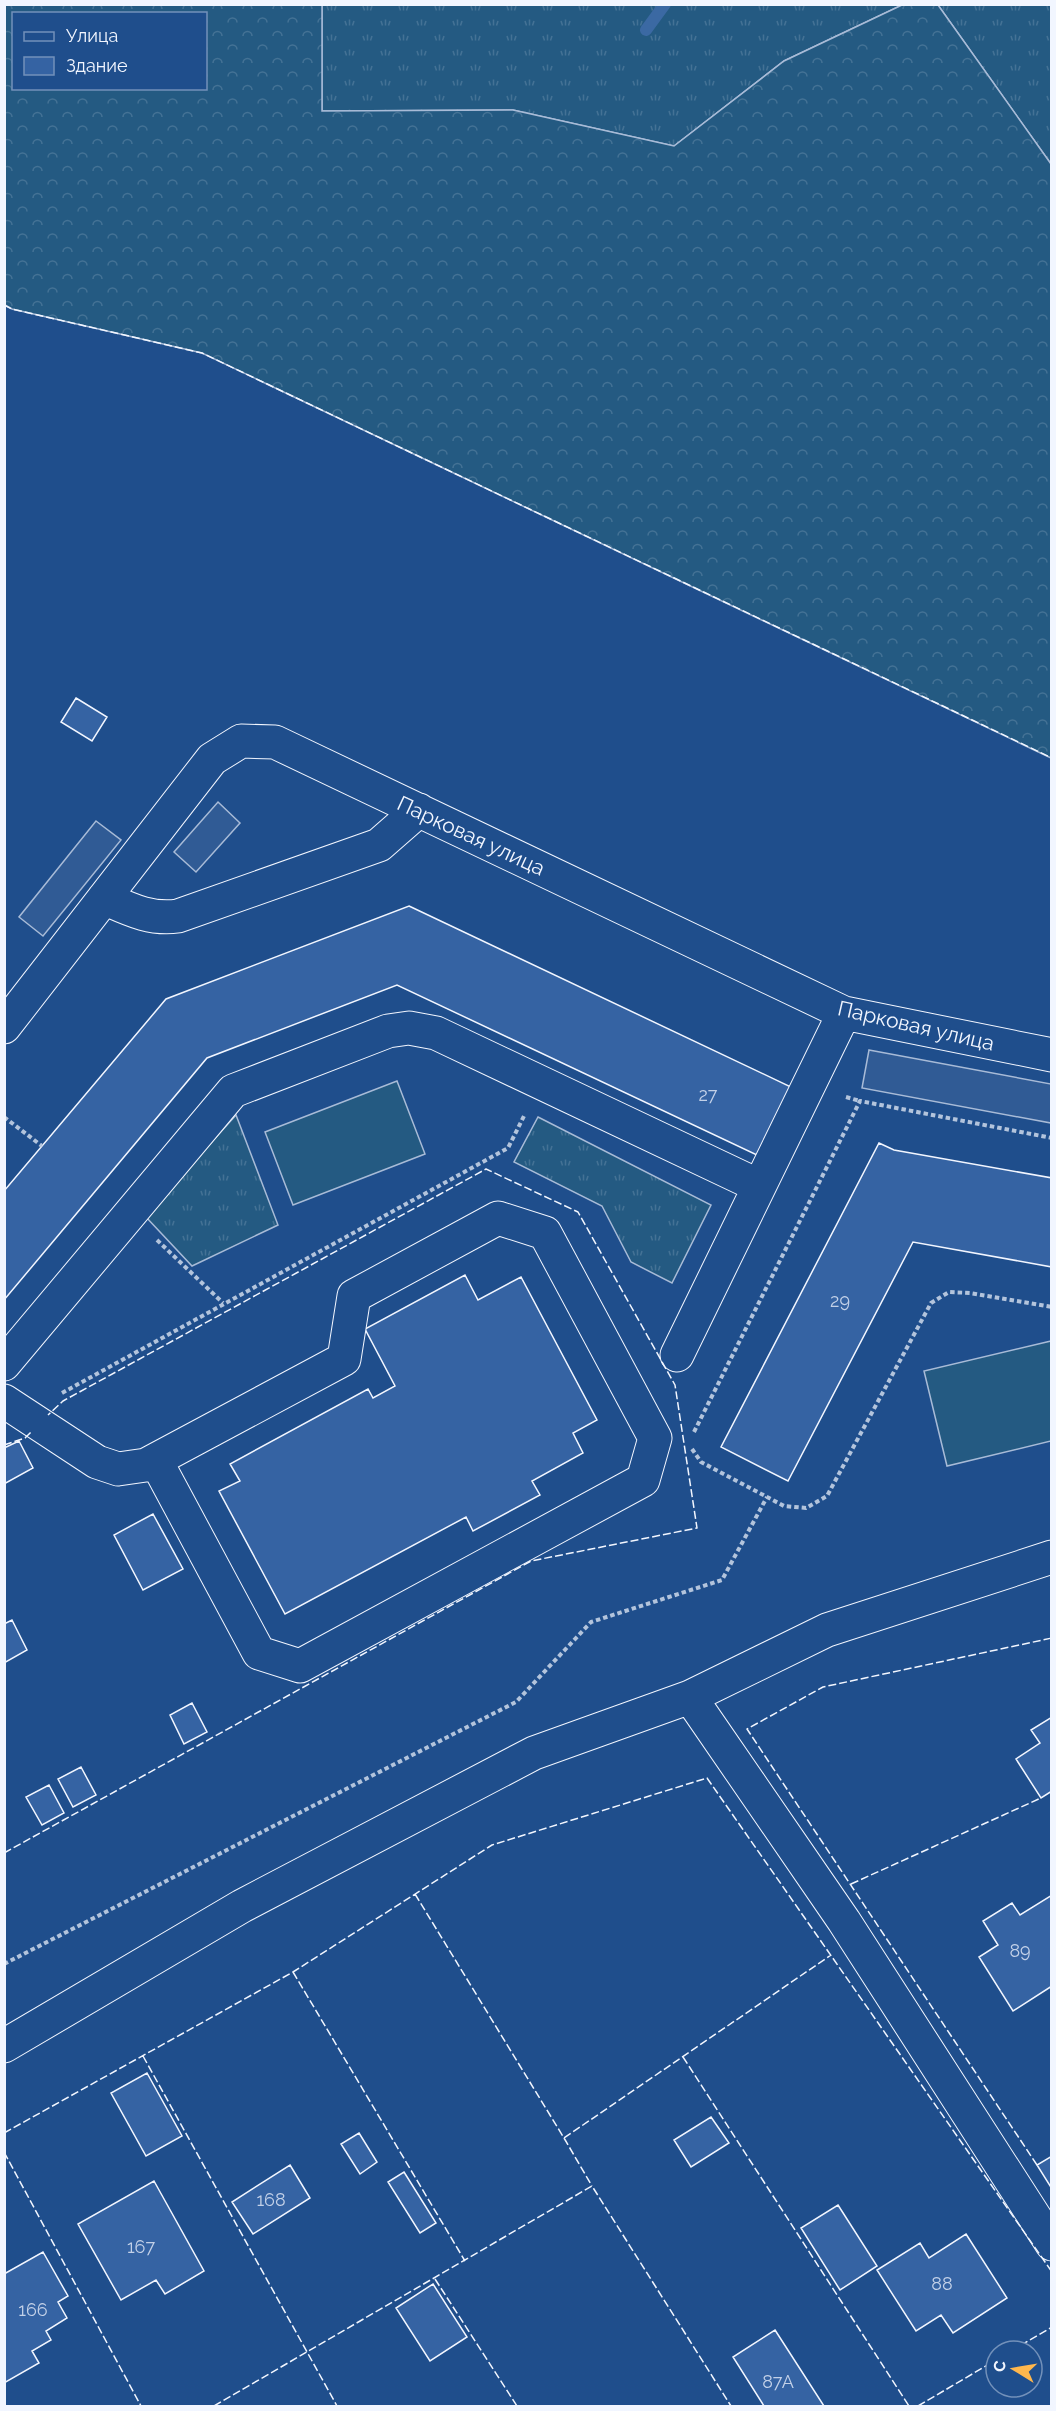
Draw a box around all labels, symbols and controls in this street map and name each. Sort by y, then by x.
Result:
legend [12,12,207,90]
text: Улица [66,25,118,46]
text: Здание [66,55,128,76]
street label: Парковая улица [393,790,549,881]
street label: Парковая улица [835,995,997,1056]
house number: 27 [698,1084,718,1105]
house number: 29 [830,1290,850,1311]
house number: 89 [1009,1940,1031,1961]
house number: 168 [256,2189,286,2210]
house number: 167 [127,2236,155,2257]
house number: 88 [931,2273,953,2294]
house number: 166 [18,2299,48,2320]
north arrow [984,2339,1044,2399]
text: С [989,2359,1010,2373]
house number: 87А [762,2371,794,2392]

